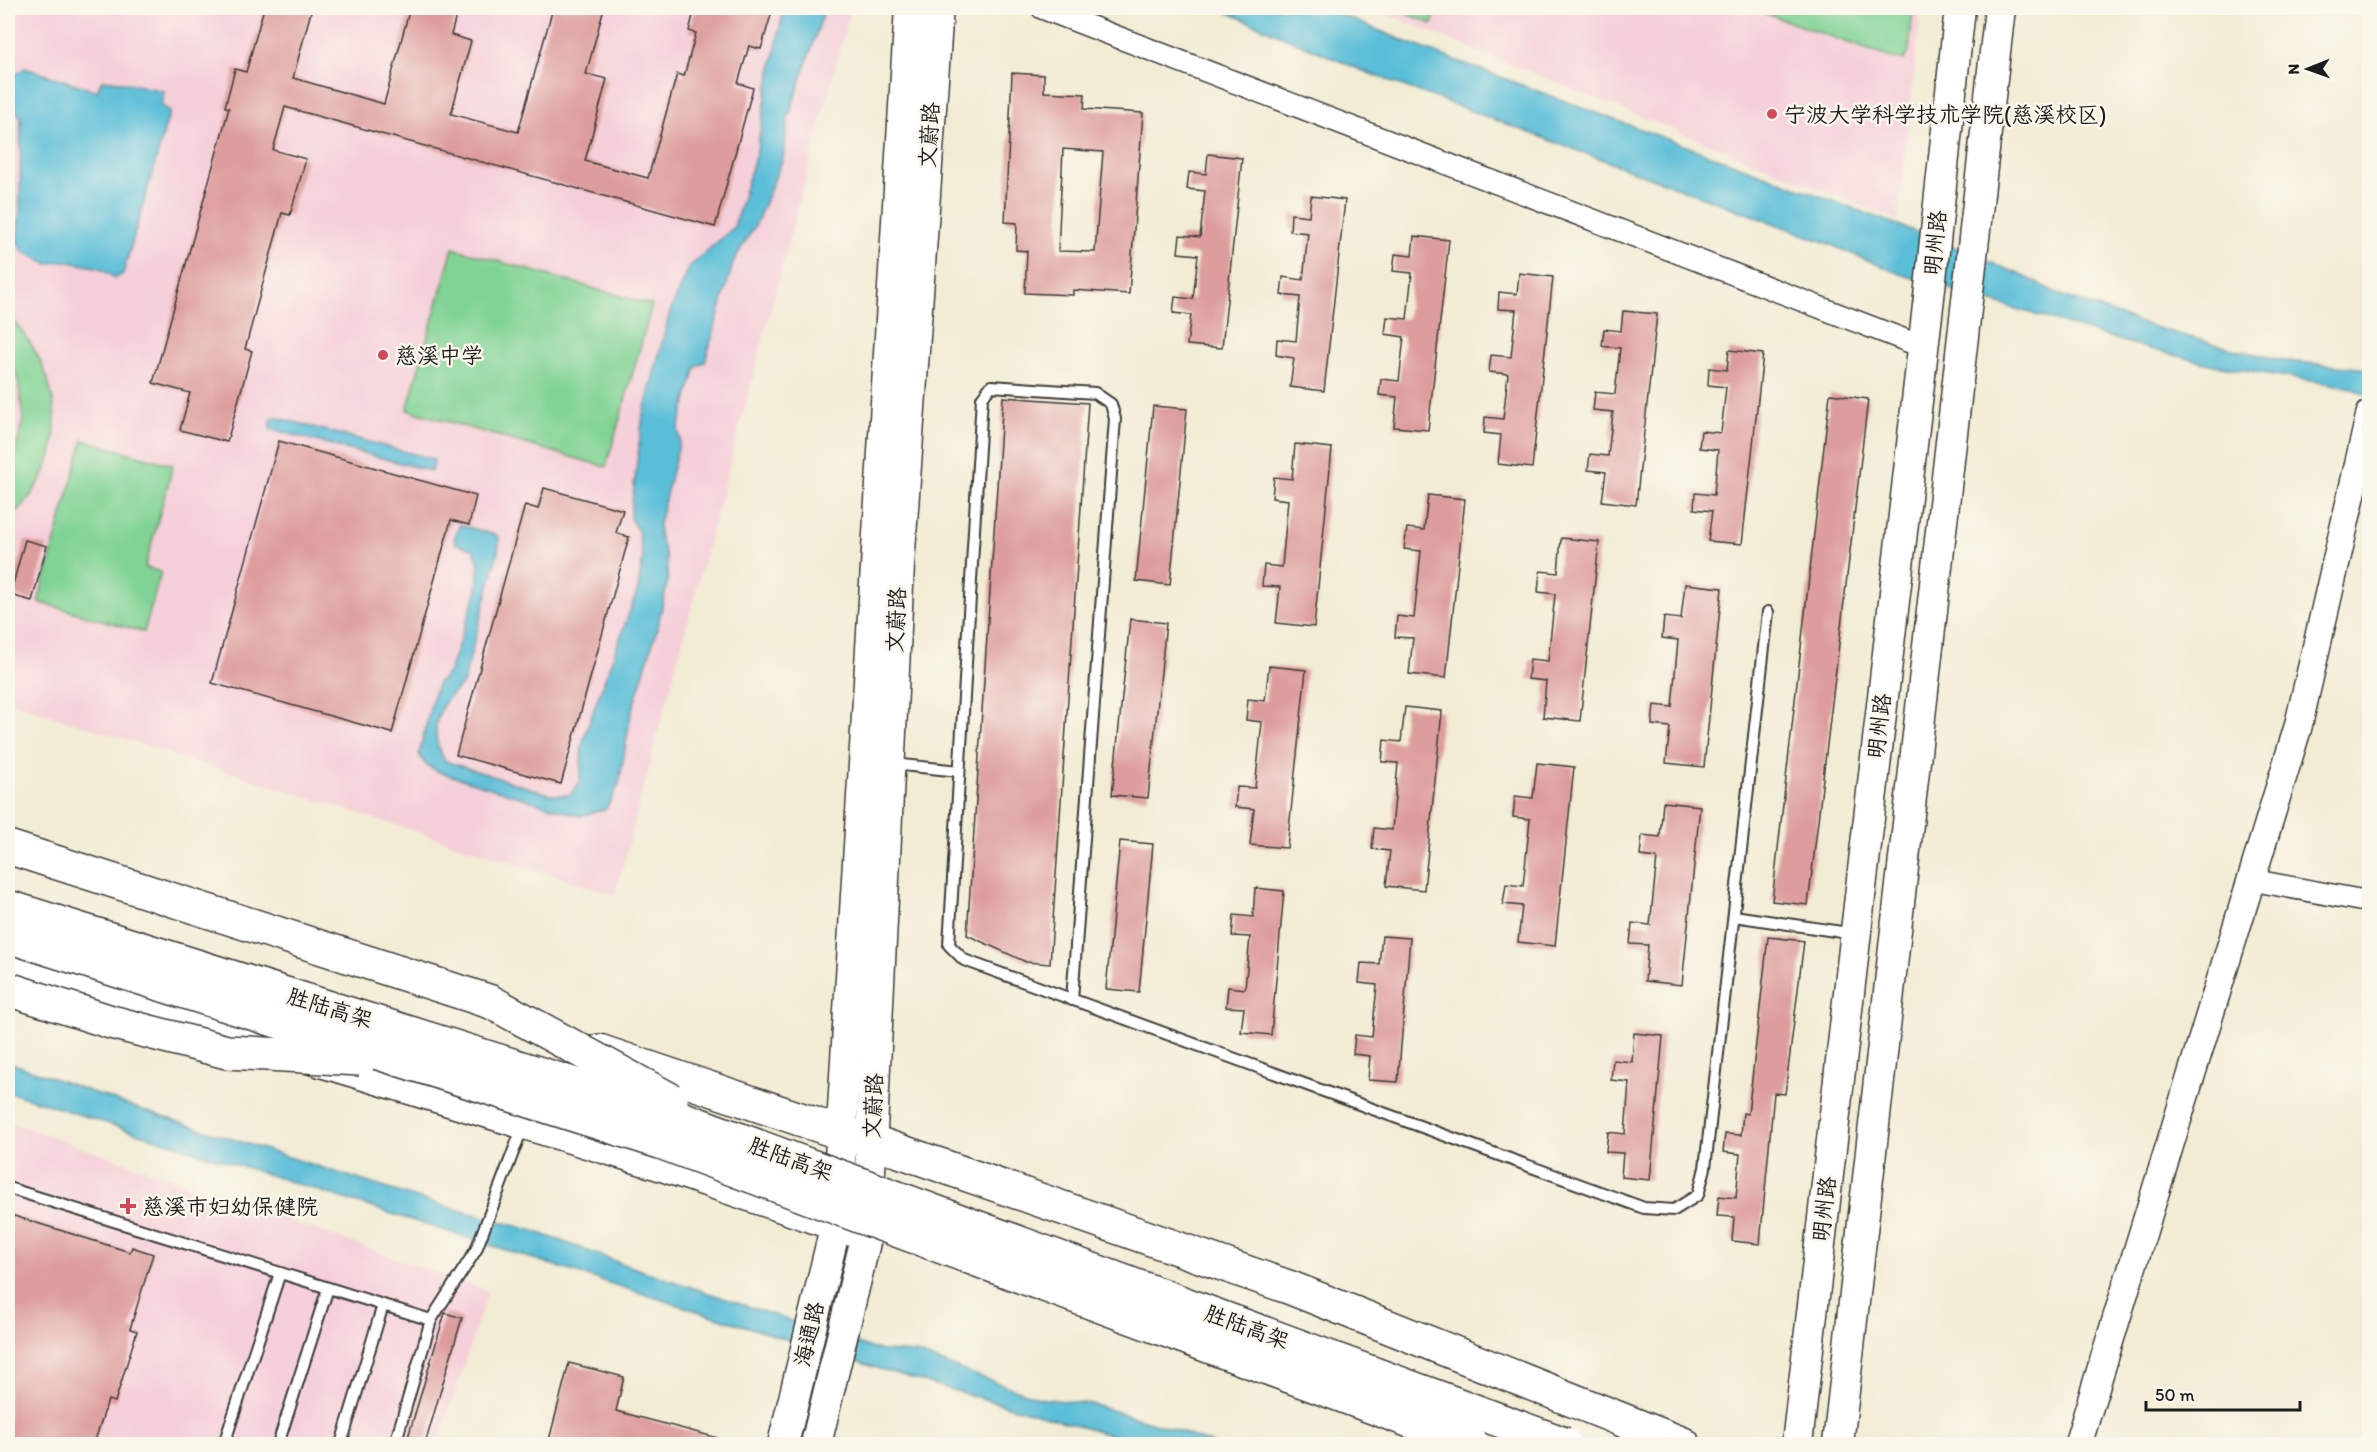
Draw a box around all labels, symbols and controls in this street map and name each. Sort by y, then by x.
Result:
north arrow [2278,39,2338,99]
text: N [2284,64,2303,75]
street label: 文蔚路 [913,101,945,169]
place label: 宁波大学科学技术学院(慈溪校区) [1784,101,2106,128]
marker: 宁波大学科学技术学院(慈溪校区) [1765,107,1779,121]
street label: 明州路 [1918,209,1952,277]
place label: 慈溪中学 [395,342,483,369]
marker: 慈溪中学 [376,348,390,362]
street label: 文蔚路 [881,586,911,654]
street label: 明州路 [1862,692,1896,760]
street label: 胜陆高架 [284,982,376,1034]
street label: 文蔚路 [858,1072,888,1140]
street label: 胜陆高架 [745,1131,837,1187]
street label: 明州路 [1807,1175,1841,1243]
place label: 慈溪市妇幼保健院 [142,1193,318,1220]
marker: 慈溪市妇幼保健院 [119,1197,137,1215]
street label: 海通路 [788,1299,830,1369]
street label: 胜陆高架 [1201,1299,1293,1355]
scale bar [2146,1374,2300,1412]
text: 50 m [2155,1384,2195,1406]

